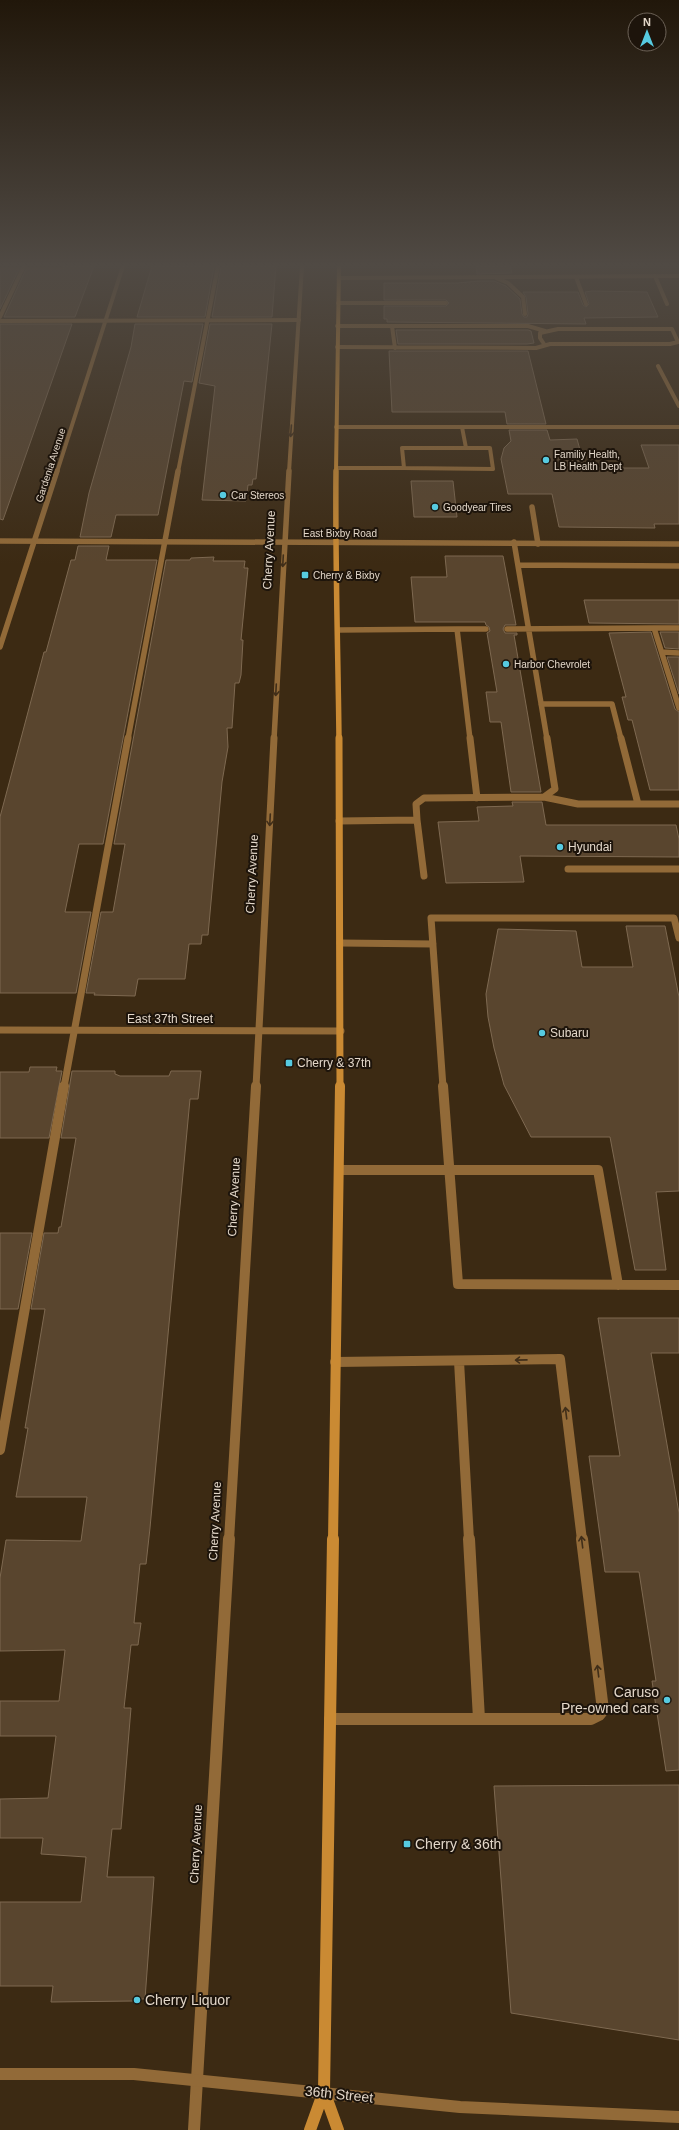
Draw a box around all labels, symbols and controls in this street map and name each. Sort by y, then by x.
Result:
north arrow [627,12,667,52]
text: N [643,16,651,28]
one-way arrow [288,424,295,437]
street label: Gardenia Avenue [33,426,68,504]
place label: Familiy Health, LB Health Dept [554,449,622,472]
marker: Familiy Health, LB Health Dept [541,455,551,465]
marker: Car Stereos [218,490,228,500]
place label: Car Stereos [231,490,284,501]
marker: Goodyear Tires [430,502,440,512]
place label: Goodyear Tires [443,502,511,513]
street label: Cherry Avenue [260,510,278,590]
street label: East Bixby Road [303,528,377,539]
one-way arrow [279,554,287,567]
marker: Cherry & Bixby [300,570,310,580]
place label: Cherry & Bixby [313,570,380,581]
marker: Harbor Chevrolet [501,659,511,669]
place label: Harbor Chevrolet [514,659,590,670]
one-way arrow [273,683,280,696]
one-way arrow [266,813,274,826]
street label: Cherry Avenue [243,834,261,914]
place label: Hyundai [568,840,612,854]
marker: Hyundai [555,842,565,852]
street label: East 37th Street [127,1012,214,1026]
place label: Subaru [550,1026,589,1040]
marker: Subaru [537,1028,547,1038]
place label: Cherry & 37th [297,1056,371,1070]
marker: Cherry & 37th [284,1058,294,1068]
street label: Cherry Avenue [225,1157,243,1237]
one-way arrow [515,1356,528,1364]
one-way arrow [562,1407,570,1420]
street label: Cherry Avenue [206,1481,224,1561]
one-way arrow [578,1536,586,1549]
one-way arrow [594,1665,602,1678]
place label: Caruso Pre-owned cars [561,1684,659,1716]
marker: Caruso Pre-owned cars [662,1695,672,1705]
street label: Cherry Avenue [187,1804,205,1884]
place label: Cherry & 36th [415,1836,501,1852]
marker: Cherry & 36th [402,1839,412,1849]
place label: Cherry Liquor [145,1992,230,2008]
marker: Cherry Liquor [132,1995,142,2005]
street label: 36th Street [304,2082,374,2106]

